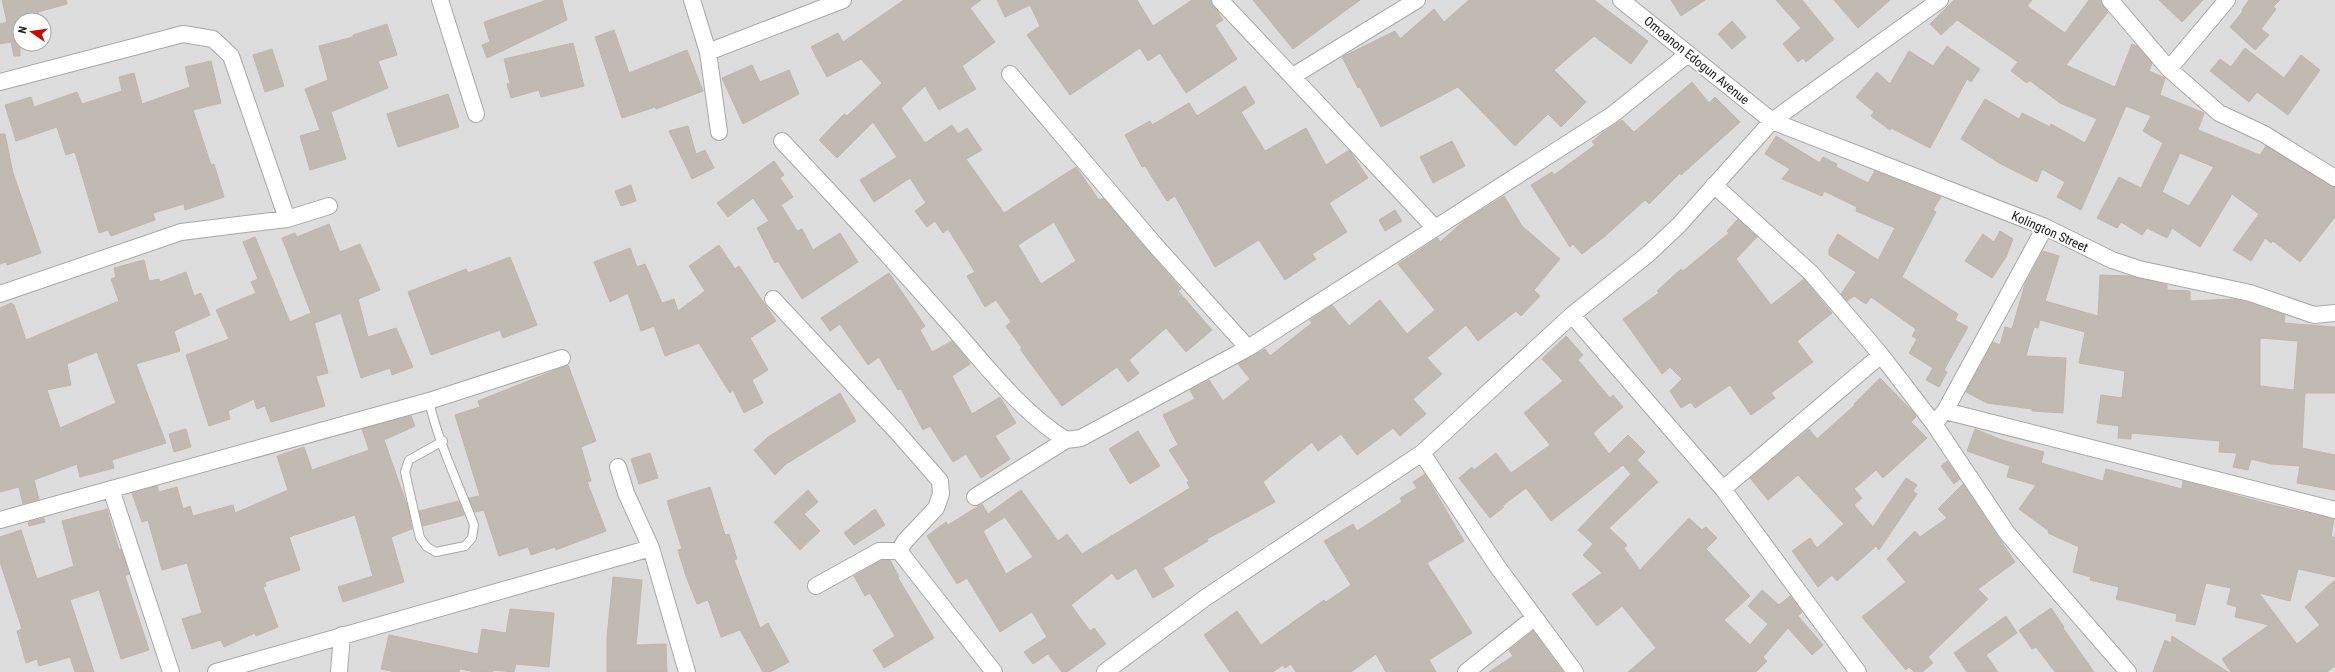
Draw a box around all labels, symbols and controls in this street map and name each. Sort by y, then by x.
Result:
north arrow [12,12,52,52]
street label: Omoanon Edogun Avenue [1641,13,1752,107]
text: N [16,25,30,35]
street label: Kolington Street [2009,208,2090,255]

